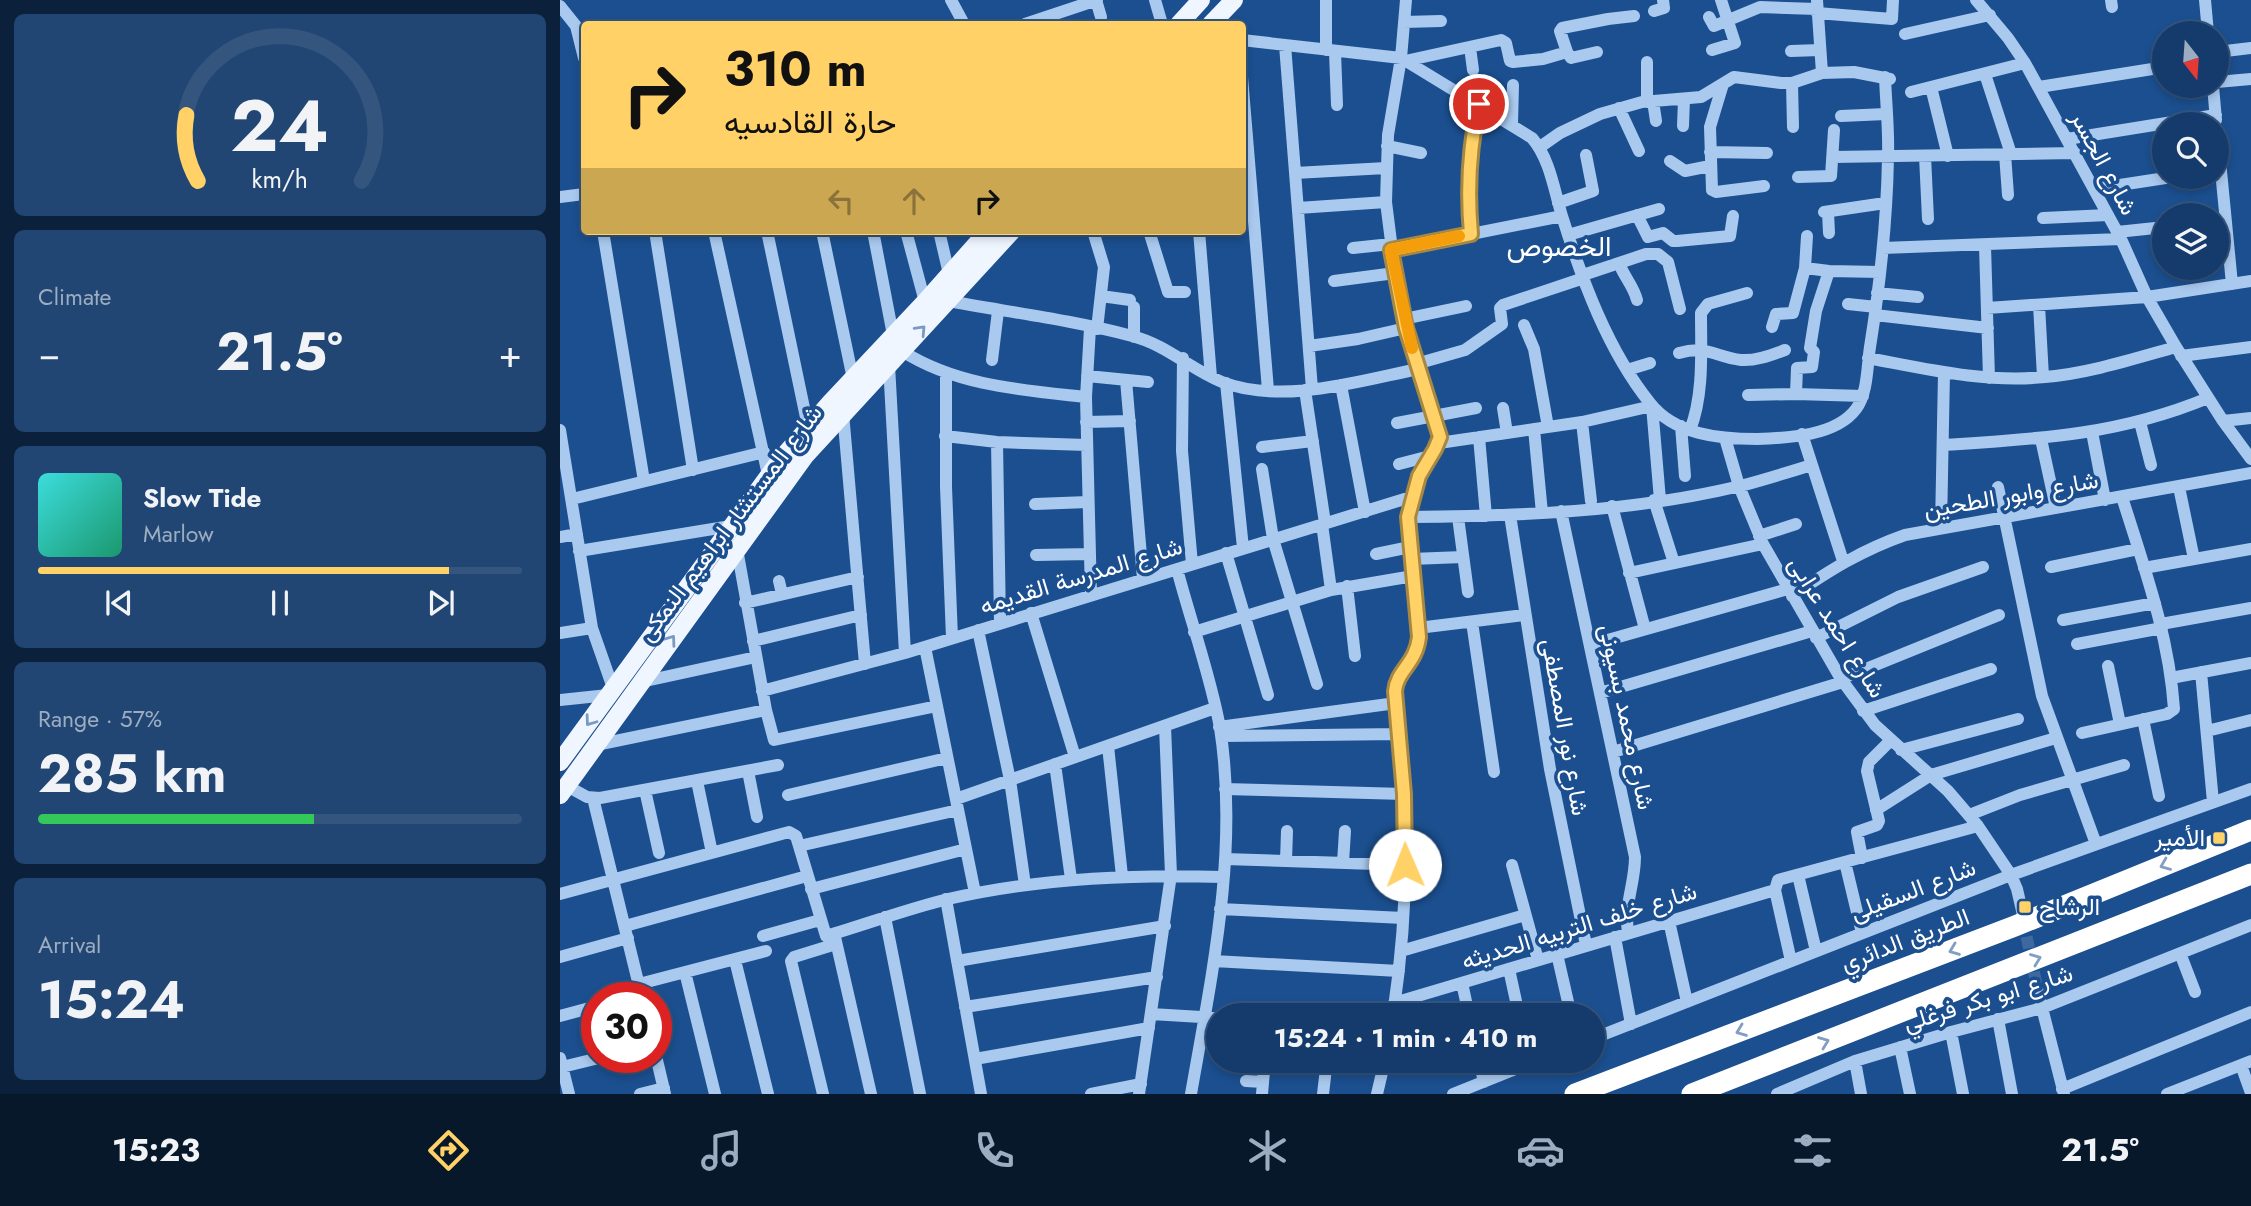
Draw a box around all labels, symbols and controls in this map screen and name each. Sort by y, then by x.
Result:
north arrow [2152,21,2230,98]
map controls [2152,21,2229,280]
text: 310 m [724,34,867,104]
icon: right [609,49,700,140]
text: 24 [231,73,329,178]
pin [1449,74,1509,134]
icon: arrive [1460,85,1498,123]
text: حارة القادسيه [724,99,896,145]
street label: شارع الجسر [2062,103,2147,221]
button: search [2152,112,2229,189]
text: km/h [252,161,308,197]
icon: left [822,182,860,220]
icon: ahead [895,182,933,220]
icon: right [968,182,1006,220]
button: layers [2152,203,2229,280]
district label: الخصوص [1506,226,1612,267]
text: Climate [38,280,111,314]
text: 21.5° [216,314,343,390]
one-way arrow [913,325,925,338]
text: − [38,326,60,381]
text: + [499,326,522,381]
street label: شارع المستشار ابراهيم النمكى [629,397,830,648]
street label: شارع وابور الطحين [1921,462,2101,527]
text: Slow Tide [143,479,262,517]
text: Marlow [143,517,214,551]
street label: شارع المدرسة القديمه [975,528,1187,623]
street label: شارع احمد عرابى [1780,549,1895,704]
icon: previous [100,584,138,622]
icon: pause [261,584,299,622]
icon: next [422,584,460,622]
street label: شارع محمد بسيونى [1591,621,1664,813]
one-way arrow [663,635,675,648]
street label: شارع نور المصطفى [1533,636,1598,818]
text: Range · 57% [38,702,162,736]
one-way arrow [586,713,598,725]
text: 285 km [38,736,227,812]
place label: الأمير [2153,820,2205,855]
position arrow [1368,828,1442,902]
marker: الأمير [2211,830,2227,846]
street label: شارع السقيلى [1845,850,1981,930]
one-way arrow [2160,857,2172,871]
street label: شارع خلف التربيه الحديثه [1457,873,1701,978]
place label: الرشاح [2039,889,2100,924]
street label: الطريق الدائري [1835,899,1975,982]
marker: الرشاح [2017,899,2033,915]
text: Arrival [38,928,101,962]
one-way arrow [1948,941,1960,955]
one-way arrow [2029,953,2041,967]
street label: شارع ابو بكر فرغلي [1899,955,2078,1042]
text: 15:24 [38,962,185,1038]
speed limit sign: 30 [581,982,672,1073]
text: 15:24 · 1 min · 410 m [1274,1019,1537,1057]
one-way arrow [1736,1022,1748,1036]
one-way arrow [1818,1037,1830,1051]
icon: directions [424,1126,473,1175]
icon: music [697,1126,746,1175]
icon: phone [970,1126,1019,1175]
icon: climate [1243,1126,1292,1175]
icon: car [1516,1126,1565,1175]
icon: filters [1788,1126,1837,1175]
text: 15:23 [112,1127,200,1173]
text: 21.5° [2061,1127,2139,1173]

